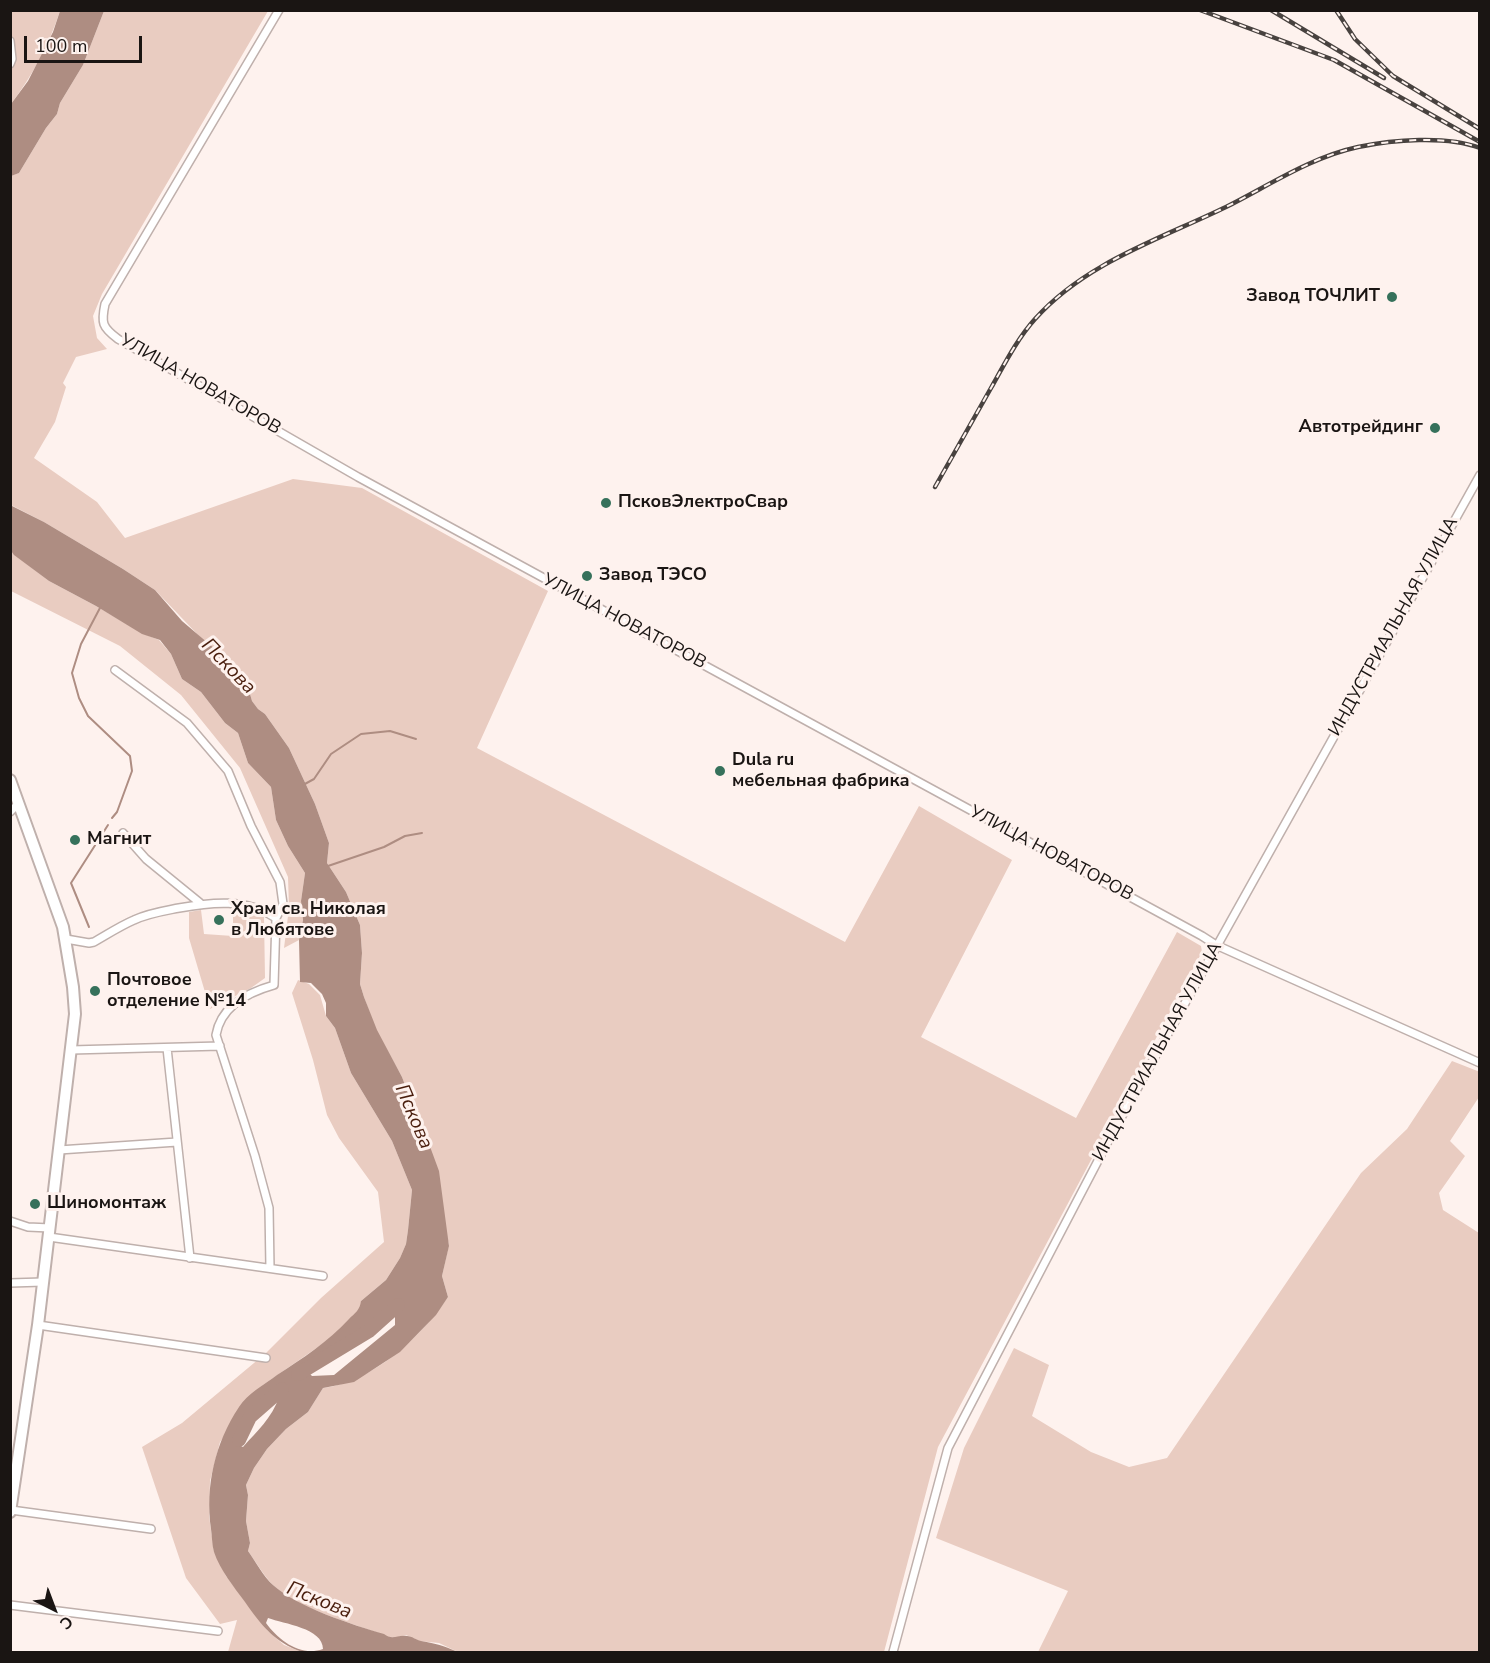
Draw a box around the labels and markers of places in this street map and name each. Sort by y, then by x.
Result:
place label: Завод ТОЧЛИТ [1246,286,1380,308]
marker: Завод ТОЧЛИТ [1385,290,1399,304]
place label: Автотрейдинг [1299,417,1423,439]
marker: Автотрейдинг [1428,421,1442,435]
place label: ПсковЭлектроСвар [618,492,788,514]
marker: ПсковЭлектроСвар [599,496,613,510]
place label: Завод ТЭСО [599,565,707,587]
marker: Завод ТЭСО [580,569,594,583]
place label: Dula ru мебельная фабрика [732,750,910,792]
marker: Dula ru мебельная фабрика [713,764,727,778]
place label: Магнит [87,829,151,851]
marker: Магнит [68,833,82,847]
place label: Храм св. Николая в Любятове [231,899,386,942]
marker: Храм св. Николая в Любятове [212,913,226,927]
place label: Почтовое отделение №14 [107,970,246,1012]
marker: Почтовое отделение №14 [88,984,102,998]
place label: Шиномонтаж [47,1193,166,1215]
marker: Шиномонтаж [28,1197,42,1211]

